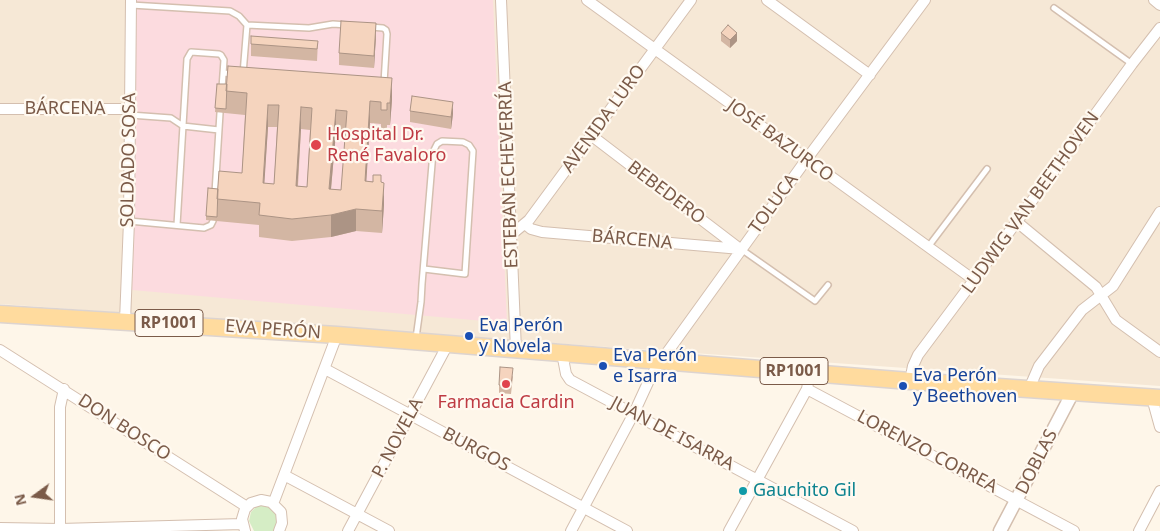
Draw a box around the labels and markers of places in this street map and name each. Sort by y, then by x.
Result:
place label: Hospital Dr. René Favaloro [327,124,446,166]
marker: Hospital Dr. René Favaloro [309,138,323,152]
place label: Eva Perón y Novela [479,315,563,358]
marker: Eva Perón y Novela [463,330,475,342]
place label: Eva Perón e Isarra [613,345,697,388]
marker: Eva Perón e Isarra [597,360,609,372]
place label: Eva Perón y Beethoven [913,365,1017,408]
marker: Farmacia Cardin [500,378,512,390]
marker: Eva Perón y Beethoven [897,380,909,392]
place label: Farmacia Cardin [437,392,575,414]
place label: Gauchito Gil [753,480,856,502]
marker: Gauchito Gil [737,485,749,497]

